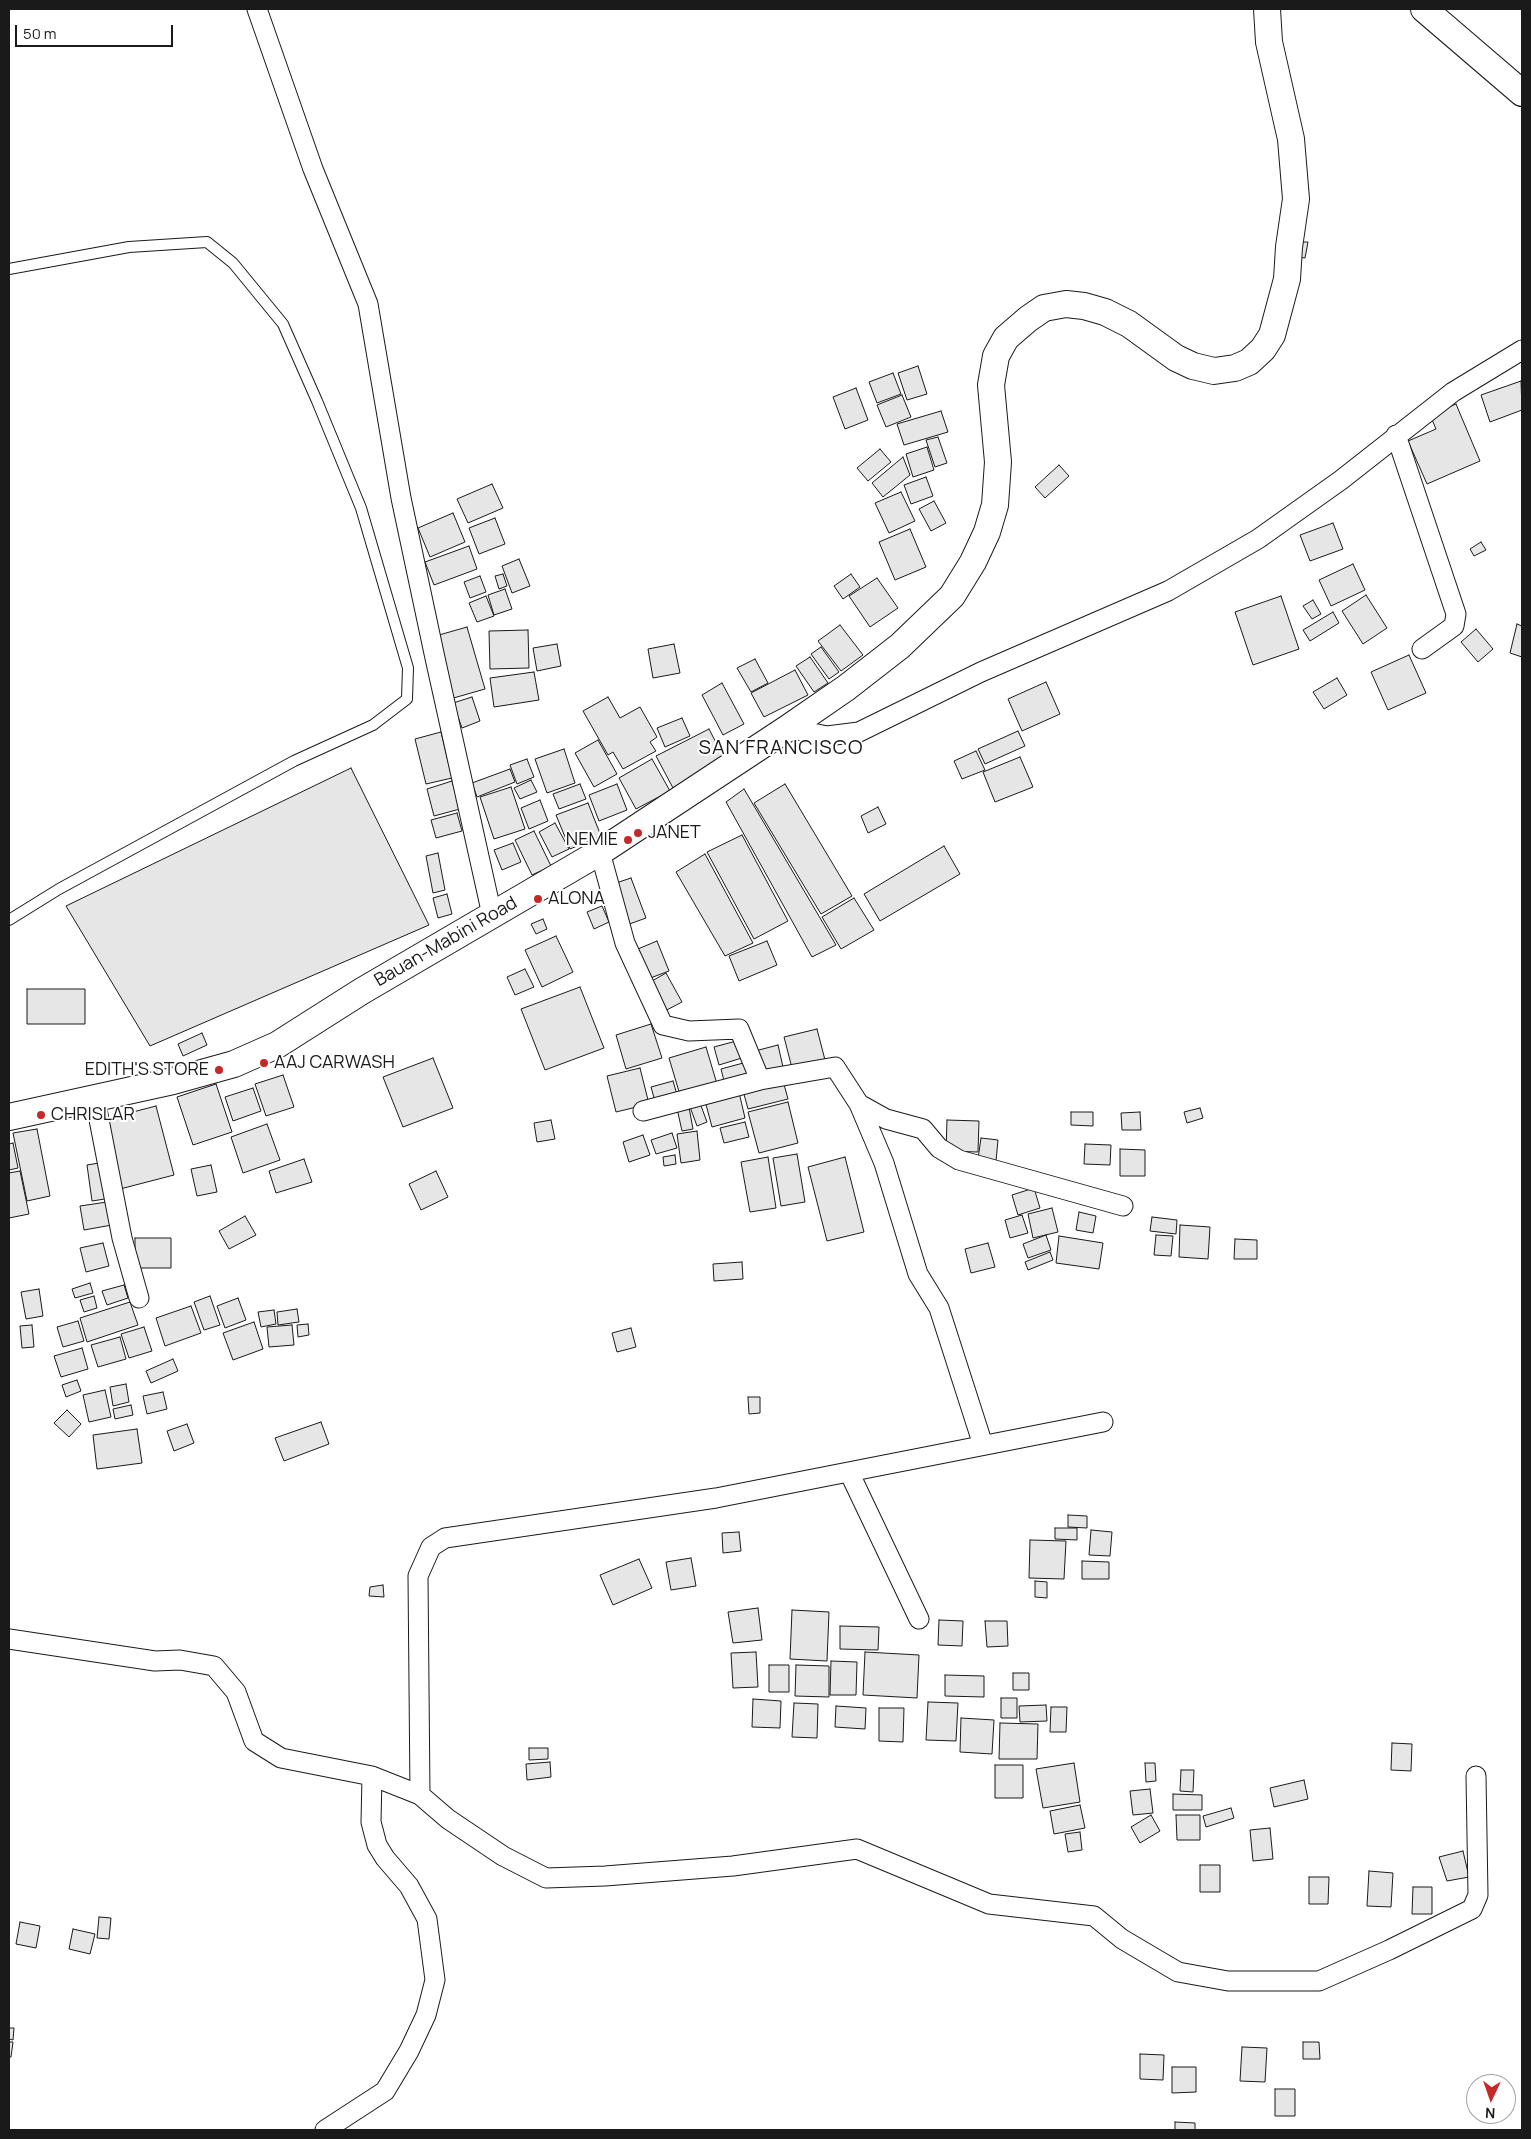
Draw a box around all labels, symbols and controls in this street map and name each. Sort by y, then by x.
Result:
scale bar [18,15,175,47]
text: 50 m [23,23,57,44]
district label: SAN FRANCISCO [697,736,865,760]
place label: JANET [648,822,701,844]
marker: JANET [632,827,644,839]
place label: NEMIE [566,829,618,851]
marker: NEMIE [622,834,634,846]
place label: ALONA [548,888,605,910]
street label: Bauan-Mabini Road [371,892,521,992]
marker: ALONA [532,893,544,905]
place label: AAJ CARWASH [274,1052,395,1074]
marker: AAJ CARWASH [258,1057,270,1069]
place label: EDITH'S STORE [85,1059,209,1081]
marker: EDITH'S STORE [213,1064,225,1076]
place label: CHRISLAR [51,1104,135,1126]
marker: CHRISLAR [35,1109,47,1121]
north arrow [1466,2074,1516,2124]
text: N [1485,2104,1496,2123]

